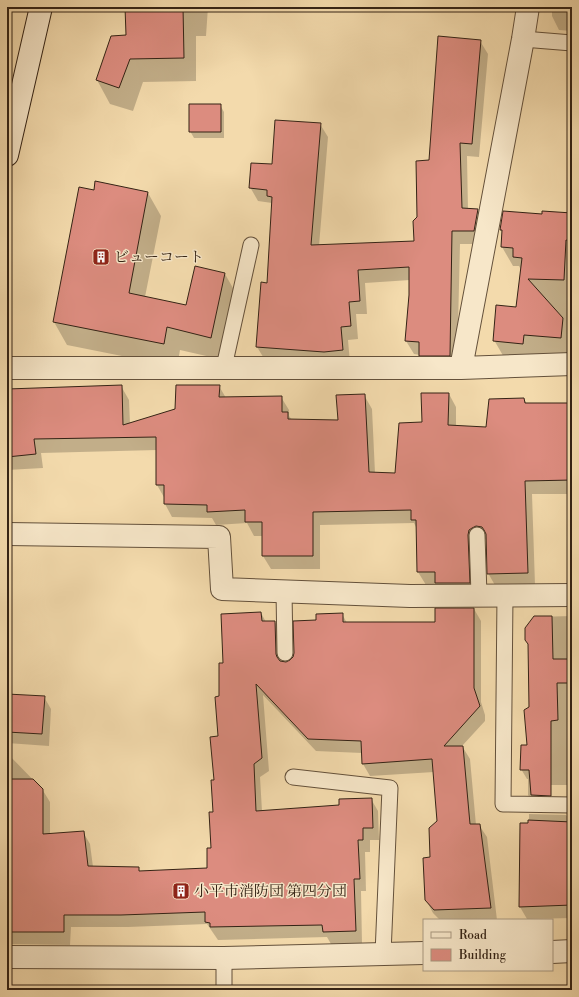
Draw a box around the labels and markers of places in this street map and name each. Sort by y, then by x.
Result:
building icon: ビューコート [91,247,111,267]
place label: ビューコート [114,248,204,267]
building icon: 小平市消防団 第四分団 [171,881,191,901]
place label: 小平市消防団 第四分団 [194,882,347,901]

